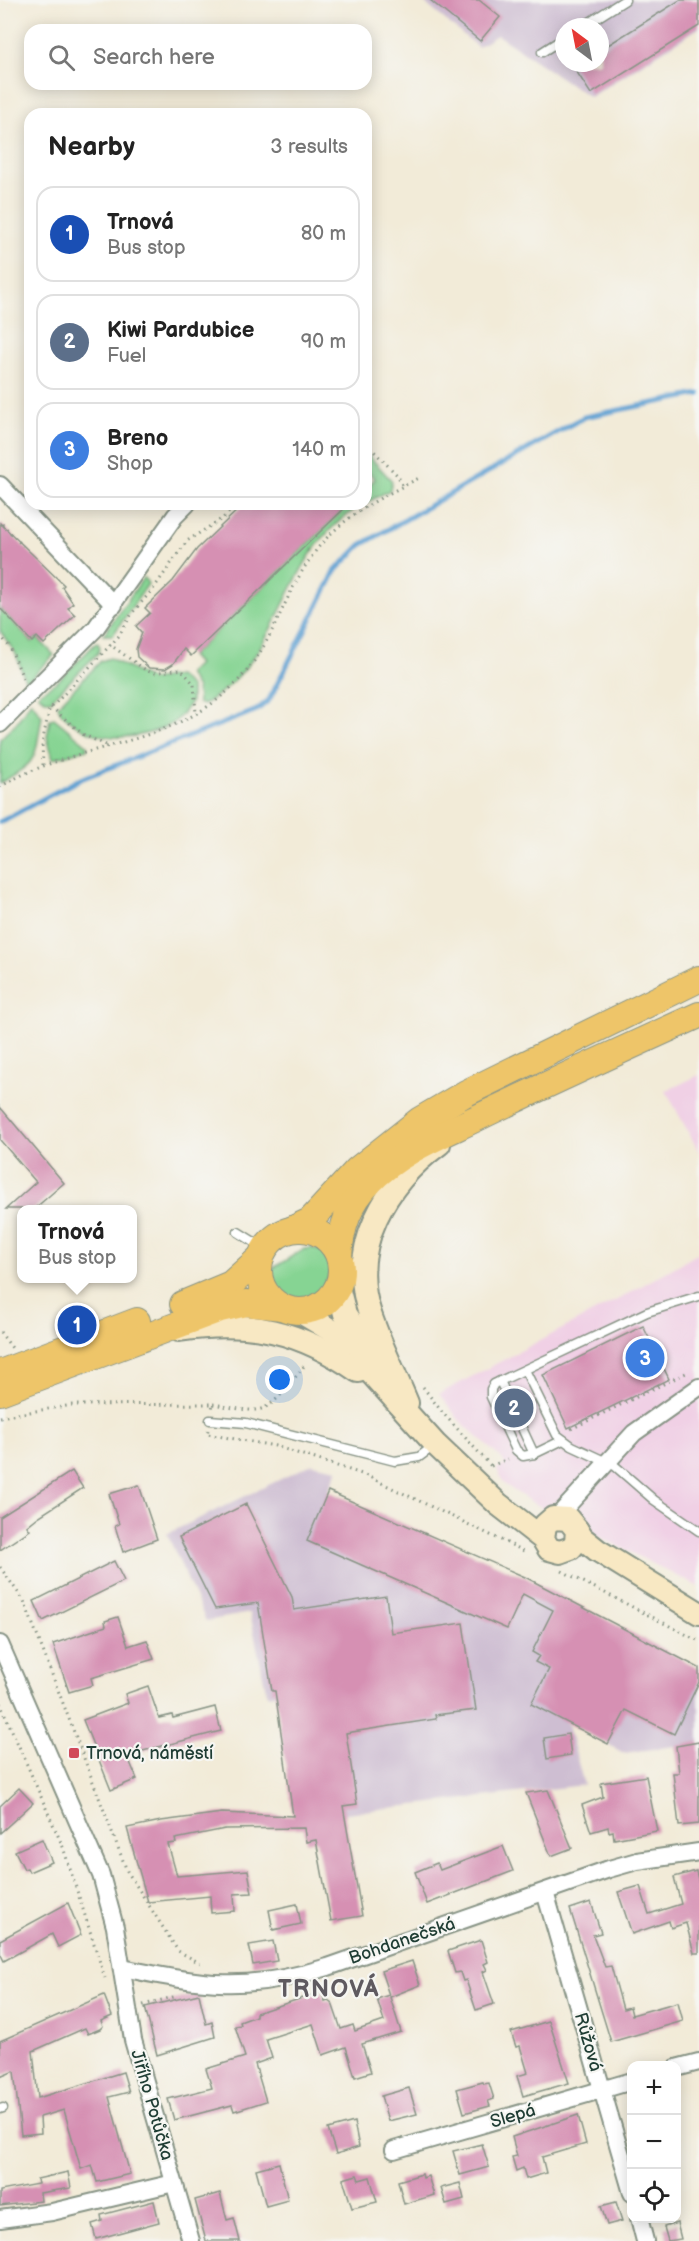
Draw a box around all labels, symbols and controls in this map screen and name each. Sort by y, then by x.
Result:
north arrow [555,18,609,72]
search box [24,24,372,90]
icon: search [45,41,78,74]
text: Search here [93,44,215,71]
text: Nearby [48,132,135,163]
text: 3 results [270,135,348,159]
text: Trnová [107,209,174,236]
text: 1 [65,222,74,246]
text: 80 m [301,222,346,246]
text: Bus stop [107,236,186,260]
text: Kiwi Pardubice [107,317,255,344]
text: 2 [64,330,75,354]
text: 90 m [301,330,346,354]
text: Fuel [107,344,146,368]
text: Breno [107,425,168,452]
text: 3 [64,438,75,462]
text: 140 m [292,438,346,462]
text: Shop [107,452,153,476]
popup [17,1205,137,1283]
text: Trnová [38,1219,105,1246]
text: Bus stop [38,1246,116,1270]
pin: 1 [58,1302,97,1348]
pin: 3 [626,1336,664,1380]
your location [265,1365,294,1394]
pin: 2 [494,1386,534,1430]
place label: Trnová, náměstí [86,1743,214,1764]
marker: Trnová, náměstí [67,1746,81,1760]
street label: Bohdanečská [346,1913,458,1969]
district label: TRNOVÁ [278,1973,380,2004]
street label: Růžová [570,2010,606,2074]
street label: Jiřího Potůčka [126,2047,178,2163]
map controls [627,2061,681,2223]
button: + [627,2061,681,2115]
street label: Slepá [488,2100,538,2132]
button: − [627,2115,681,2169]
button: locate [627,2169,681,2223]

